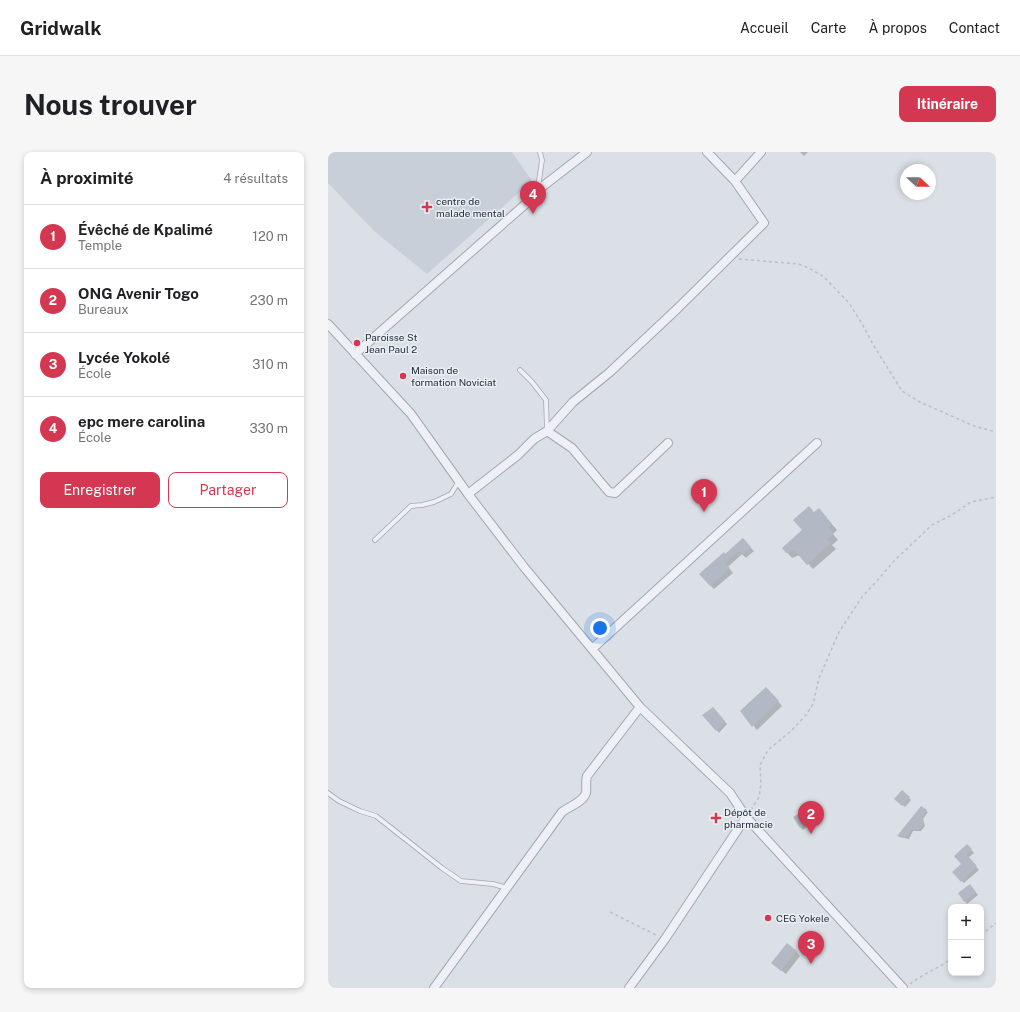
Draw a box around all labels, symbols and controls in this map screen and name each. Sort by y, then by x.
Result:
text: Gridwalk [20,17,101,39]
text: Accueil [740,20,789,36]
text: Carte [811,20,847,36]
text: À propos [869,20,927,36]
text: Contact [949,20,1000,36]
button: Itinéraire [899,86,996,122]
text: Nous trouver [24,88,197,121]
north arrow [900,164,936,200]
text: À proximité [40,168,134,188]
text: 4 résultats [223,171,288,186]
pin: 4 [520,181,546,214]
place label: centre de malade mental [436,195,505,219]
marker: centre de malade mental [421,201,433,213]
text: Évêché de Kpalimé [78,221,213,238]
text: 1 [50,229,56,244]
text: 120 m [253,229,288,244]
text: Temple [78,238,122,253]
text: ONG Avenir Togo [78,285,199,302]
text: 2 [49,293,57,308]
text: 230 m [250,293,288,308]
text: Bureaux [78,302,129,317]
place label: Paroisse St Jean Paul 2 [365,331,417,355]
marker: Paroisse St Jean Paul 2 [352,338,362,348]
text: Lycée Yokolé [78,349,170,366]
text: 3 [49,357,57,372]
text: 310 m [252,357,288,372]
place label: Maison de formation Noviciat [411,364,496,388]
text: École [78,366,111,381]
marker: Maison de formation Noviciat [398,371,408,381]
text: epc mere carolina [78,413,205,430]
text: 4 [49,421,57,436]
text: 330 m [249,421,288,436]
text: École [78,430,111,445]
button: Enregistrer [40,472,160,508]
button: Partager [168,472,288,508]
pin: 1 [691,479,717,512]
your location [590,618,610,638]
pin: 2 [798,801,824,834]
place label: Dépôt de pharmacie [724,806,773,830]
marker: Dépôt de pharmacie [711,813,721,823]
map controls [948,904,984,976]
button: + [948,904,984,940]
place label: CEG Yokele [776,912,830,924]
marker: CEG Yokele [763,913,773,923]
pin: 3 [798,931,824,964]
button: − [948,940,984,976]

